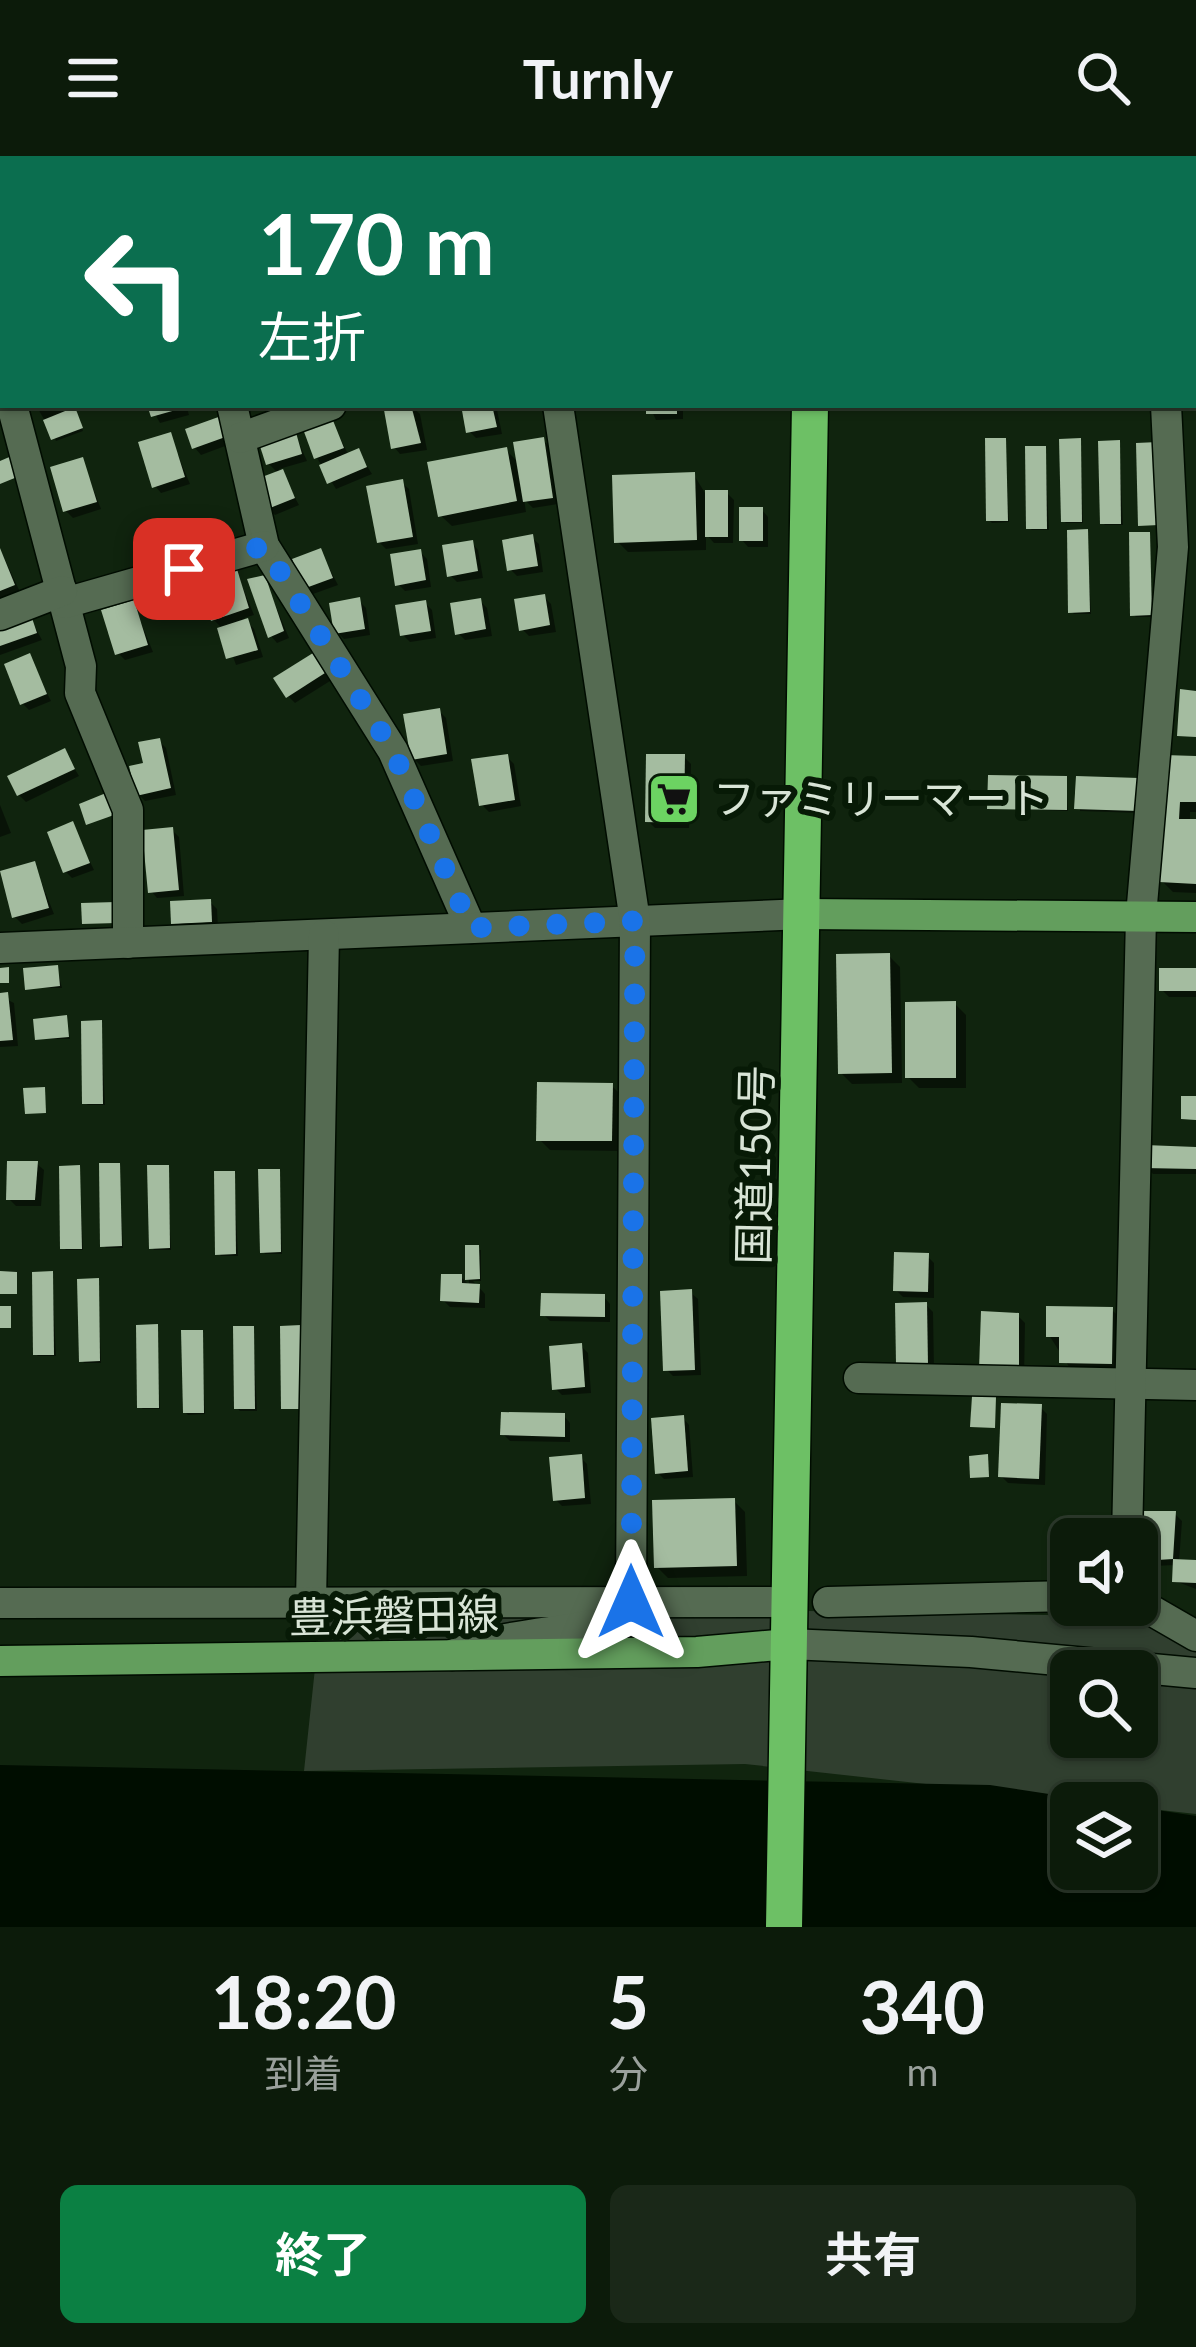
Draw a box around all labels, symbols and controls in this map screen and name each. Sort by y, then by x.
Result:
icon: menu [60,45,126,111]
icon: search [1070,45,1136,111]
text: Turnly [523,46,673,111]
text: 170 m [258,192,495,293]
icon: left [60,204,216,360]
text: 左折 [258,304,366,369]
pin [133,518,235,620]
icon: arrive [151,536,217,602]
supermarket icon: ファミリーマート [646,771,702,827]
place label: ファミリーマート [713,773,1049,823]
street label: 国道150号 [727,1065,781,1265]
map controls [1050,1518,1158,1890]
button: sound [1050,1518,1158,1626]
position arrow [568,1539,694,1665]
street label: 豊浜磐田線 [289,1588,499,1642]
button: search [1050,1650,1158,1758]
button: layers [1050,1782,1158,1890]
text: 18:20 [211,1958,396,2044]
text: 5 [607,1958,649,2044]
text: 340 [860,1963,985,2049]
text: m [906,2048,939,2094]
text: 到着 [265,2050,343,2096]
text: 分 [609,2050,648,2096]
button: 終了 [60,2185,586,2323]
button: 共有 [610,2185,1136,2323]

